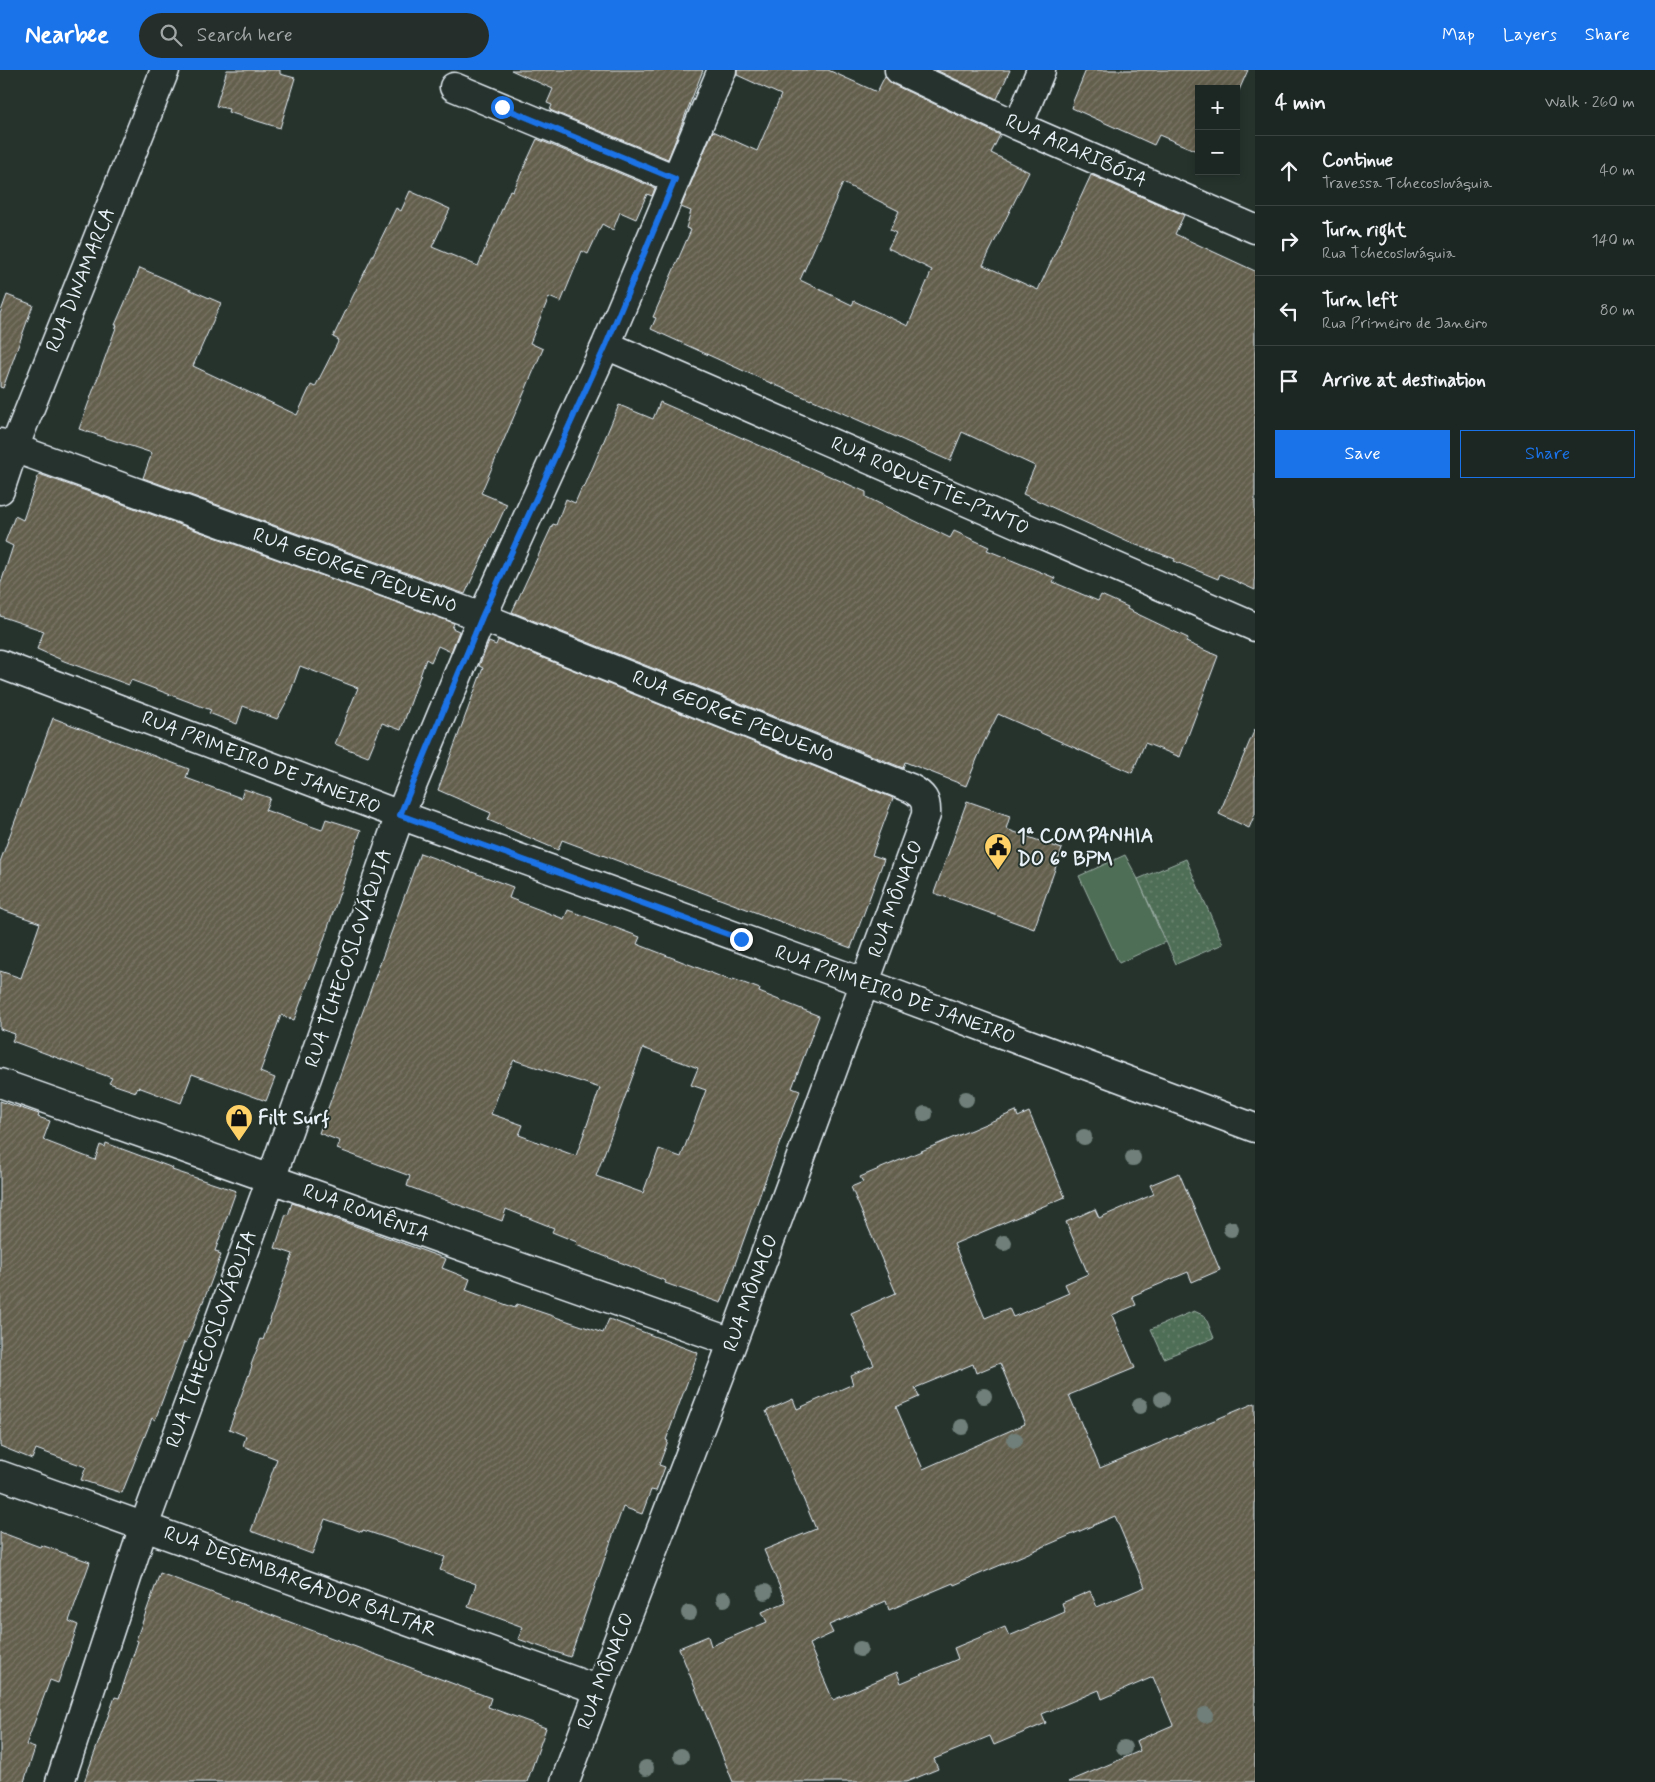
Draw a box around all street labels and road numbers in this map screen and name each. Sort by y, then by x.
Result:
street label: RUA ARARIBÓIA [1001,108,1151,194]
street label: RUA DINAMARCA [40,204,122,356]
street label: RUA ROQUETTE-PINTO [826,430,1034,542]
street label: RUA GEORGE PEQUENO [249,521,461,621]
street label: RUA GEORGE PEQUENO [628,664,838,770]
street label: RUA PRIMEIRO DE JANEIRO [138,705,384,821]
street label: RUA MÔNACO [862,837,930,961]
street label: RUA TCHECOSLOVÁQUIA [299,845,399,1071]
street label: RUA PRIMEIRO DE JANEIRO [771,939,1019,1051]
street label: RUA ROMÊNIA [299,1178,433,1248]
street label: RUA TCHECOSLOVÁQUIA [160,1226,264,1452]
street label: RUA MÔNACO [717,1231,785,1355]
street label: RUA DESEMBARGADOR BALTAR [160,1520,440,1644]
street label: RUA MÔNACO [571,1609,641,1733]

